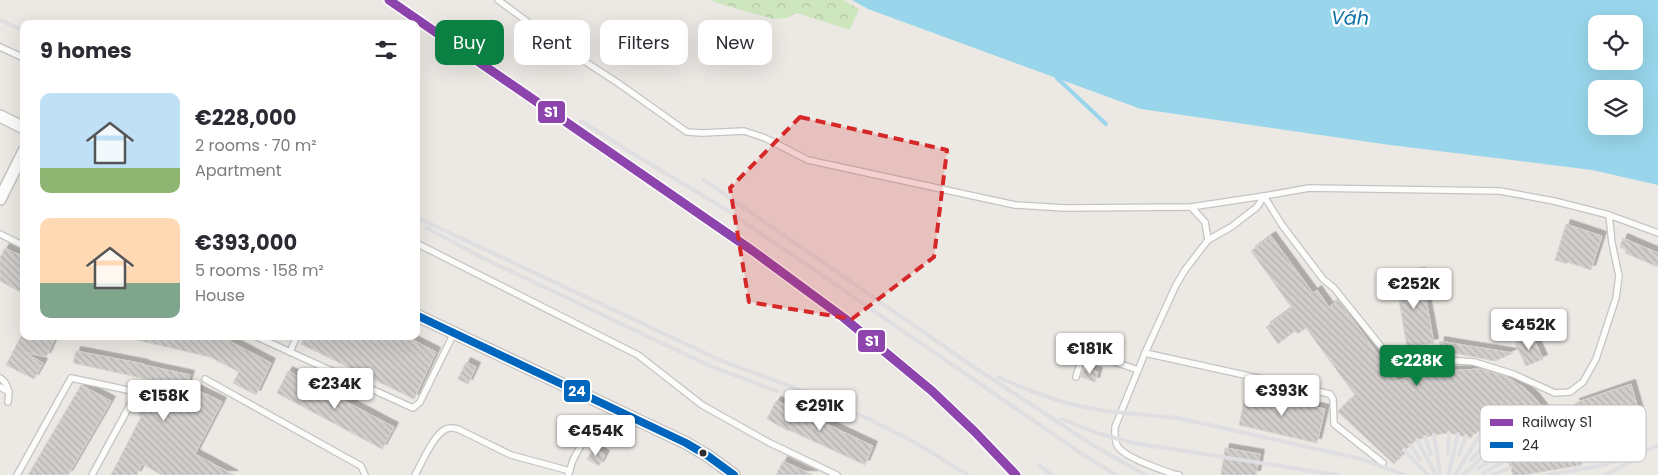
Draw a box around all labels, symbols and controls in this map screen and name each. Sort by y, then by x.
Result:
water label: Váh [1331,4,1369,32]
map controls [1588,15,1643,135]
button: locate [1588,15,1643,70]
chip: Buy [435,20,504,65]
chip: Rent [514,20,590,65]
chip: Filters [600,20,688,65]
chip: New [698,20,772,65]
text: 9 homes [40,36,132,65]
icon: filters [372,36,400,64]
button: layers [1588,80,1643,135]
line badge: S1 [537,100,566,124]
text: S1 [544,102,558,122]
text: €228,000 [195,103,296,132]
icon: home [80,113,140,173]
text: 2 rooms · 70 m² [195,134,317,157]
text: Apartment [195,159,282,182]
text: €393,000 [195,228,297,257]
icon: home [80,238,140,298]
text: 5 rooms · 158 m² [195,259,324,282]
pin: €252K [1379,268,1449,310]
text: €252K [1388,272,1440,295]
text: House [195,284,245,307]
pin: €452K [1494,308,1564,351]
text: €452K [1502,313,1556,336]
line badge: S1 [857,329,886,353]
text: S1 [865,331,879,351]
pin: €181K [1055,332,1125,375]
text: €181K [1067,337,1113,360]
pin: €228K [1382,344,1452,387]
text: €228K [1391,349,1443,372]
pin: €234K [300,368,370,410]
text: €234K [308,372,362,395]
pin: €393K [1247,374,1317,417]
line badge: 24 [563,379,591,403]
text: €393K [1255,379,1309,402]
pin: €158K [129,380,199,422]
text: 24 [568,381,586,401]
text: €158K [139,384,189,407]
pin: €291K [785,390,855,432]
text: €291K [796,394,844,417]
legend [1480,405,1646,462]
text: Railway S1 [1522,412,1592,432]
pin: €454K [561,414,631,457]
text: €454K [568,419,624,442]
text: 24 [1522,435,1539,455]
unlabelled marker [698,448,708,458]

